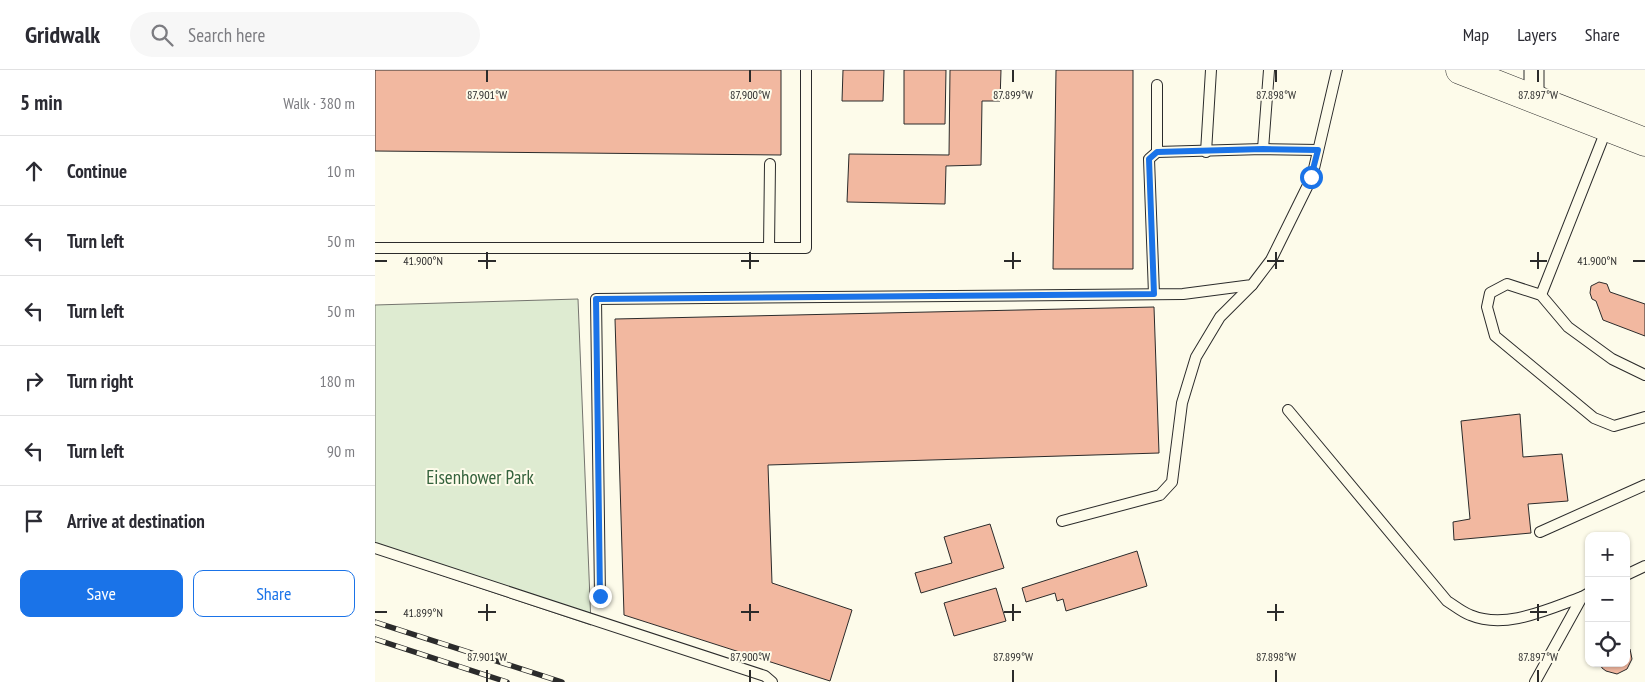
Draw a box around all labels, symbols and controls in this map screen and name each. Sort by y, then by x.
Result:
search box [130,12,480,57]
text: Gridwalk [25,19,100,50]
icon: search [148,21,176,49]
text: Search here [188,23,265,47]
text: Map [1463,23,1489,46]
text: Layers [1517,23,1557,46]
text: Share [1585,23,1620,46]
text: 87.901°W [467,87,507,102]
text: 87.900°W [730,87,770,102]
text: 87.899°W [993,87,1033,102]
text: 87.898°W [1256,87,1296,102]
text: 87.897°W [1518,87,1558,102]
text: 5 min [20,89,62,116]
text: Walk · 380 m [283,93,355,113]
icon: ahead [20,157,48,185]
text: Continue [67,159,127,183]
text: 10 m [327,161,355,181]
route start [1300,166,1323,189]
icon: left [20,227,48,255]
text: Turn left [67,229,124,253]
text: 50 m [327,231,355,251]
text: 41.900°N [403,253,443,268]
text: 41.900°N [1577,253,1617,268]
icon: left [20,297,48,325]
text: Turn left [67,299,124,323]
text: 50 m [327,301,355,321]
icon: right [20,367,48,395]
text: Turn right [67,369,133,393]
text: 180 m [320,371,355,391]
icon: left [20,437,48,465]
text: Turn left [67,439,124,463]
text: 90 m [327,441,355,461]
park label: Eisenhower Park [426,465,534,489]
icon: arrive [20,507,48,535]
text: Arrive at destination [67,509,205,533]
map controls [1585,532,1630,667]
button: + [1585,532,1630,577]
button: Save [20,570,183,617]
button: Share [193,570,355,617]
button: − [1585,577,1630,622]
route end [589,585,612,608]
text: 41.899°N [403,605,443,620]
button: locate [1585,622,1630,667]
text: 87.901°W [467,649,507,664]
text: 87.900°W [730,649,770,664]
text: 87.899°W [993,649,1033,664]
text: 87.898°W [1256,649,1296,664]
text: 87.897°W [1518,649,1558,664]

